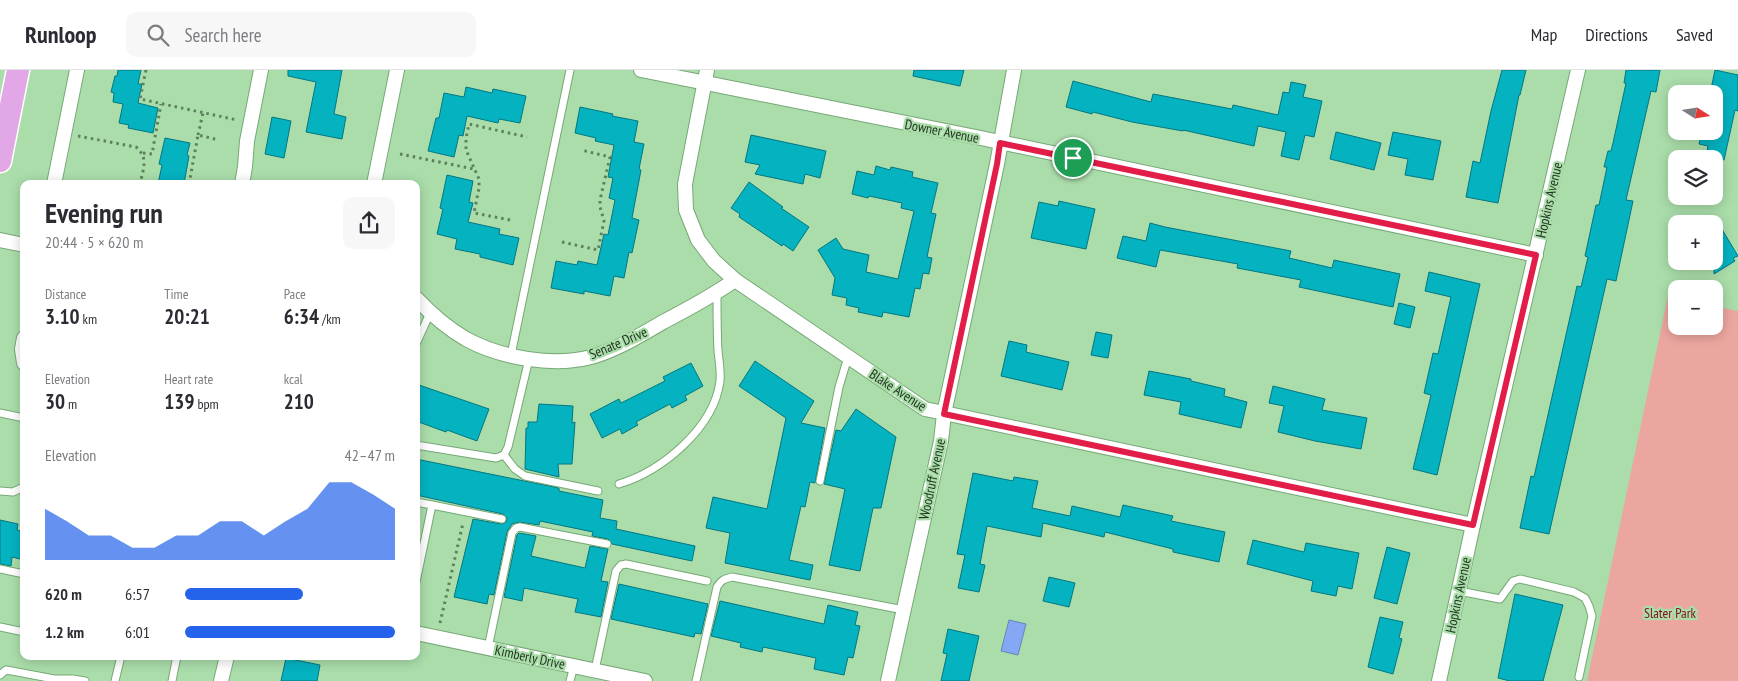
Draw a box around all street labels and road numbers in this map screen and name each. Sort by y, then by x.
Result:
street label: Downer Avenue [903,115,981,147]
street label: Hopkins Avenue [1532,160,1566,240]
street label: Senate Drive [586,323,650,363]
street label: Blake Avenue [866,365,930,415]
street label: Woodruff Avenue [915,437,949,521]
street label: Hopkins Avenue [1441,555,1475,635]
street label: Kimberly Drive [493,641,567,673]

